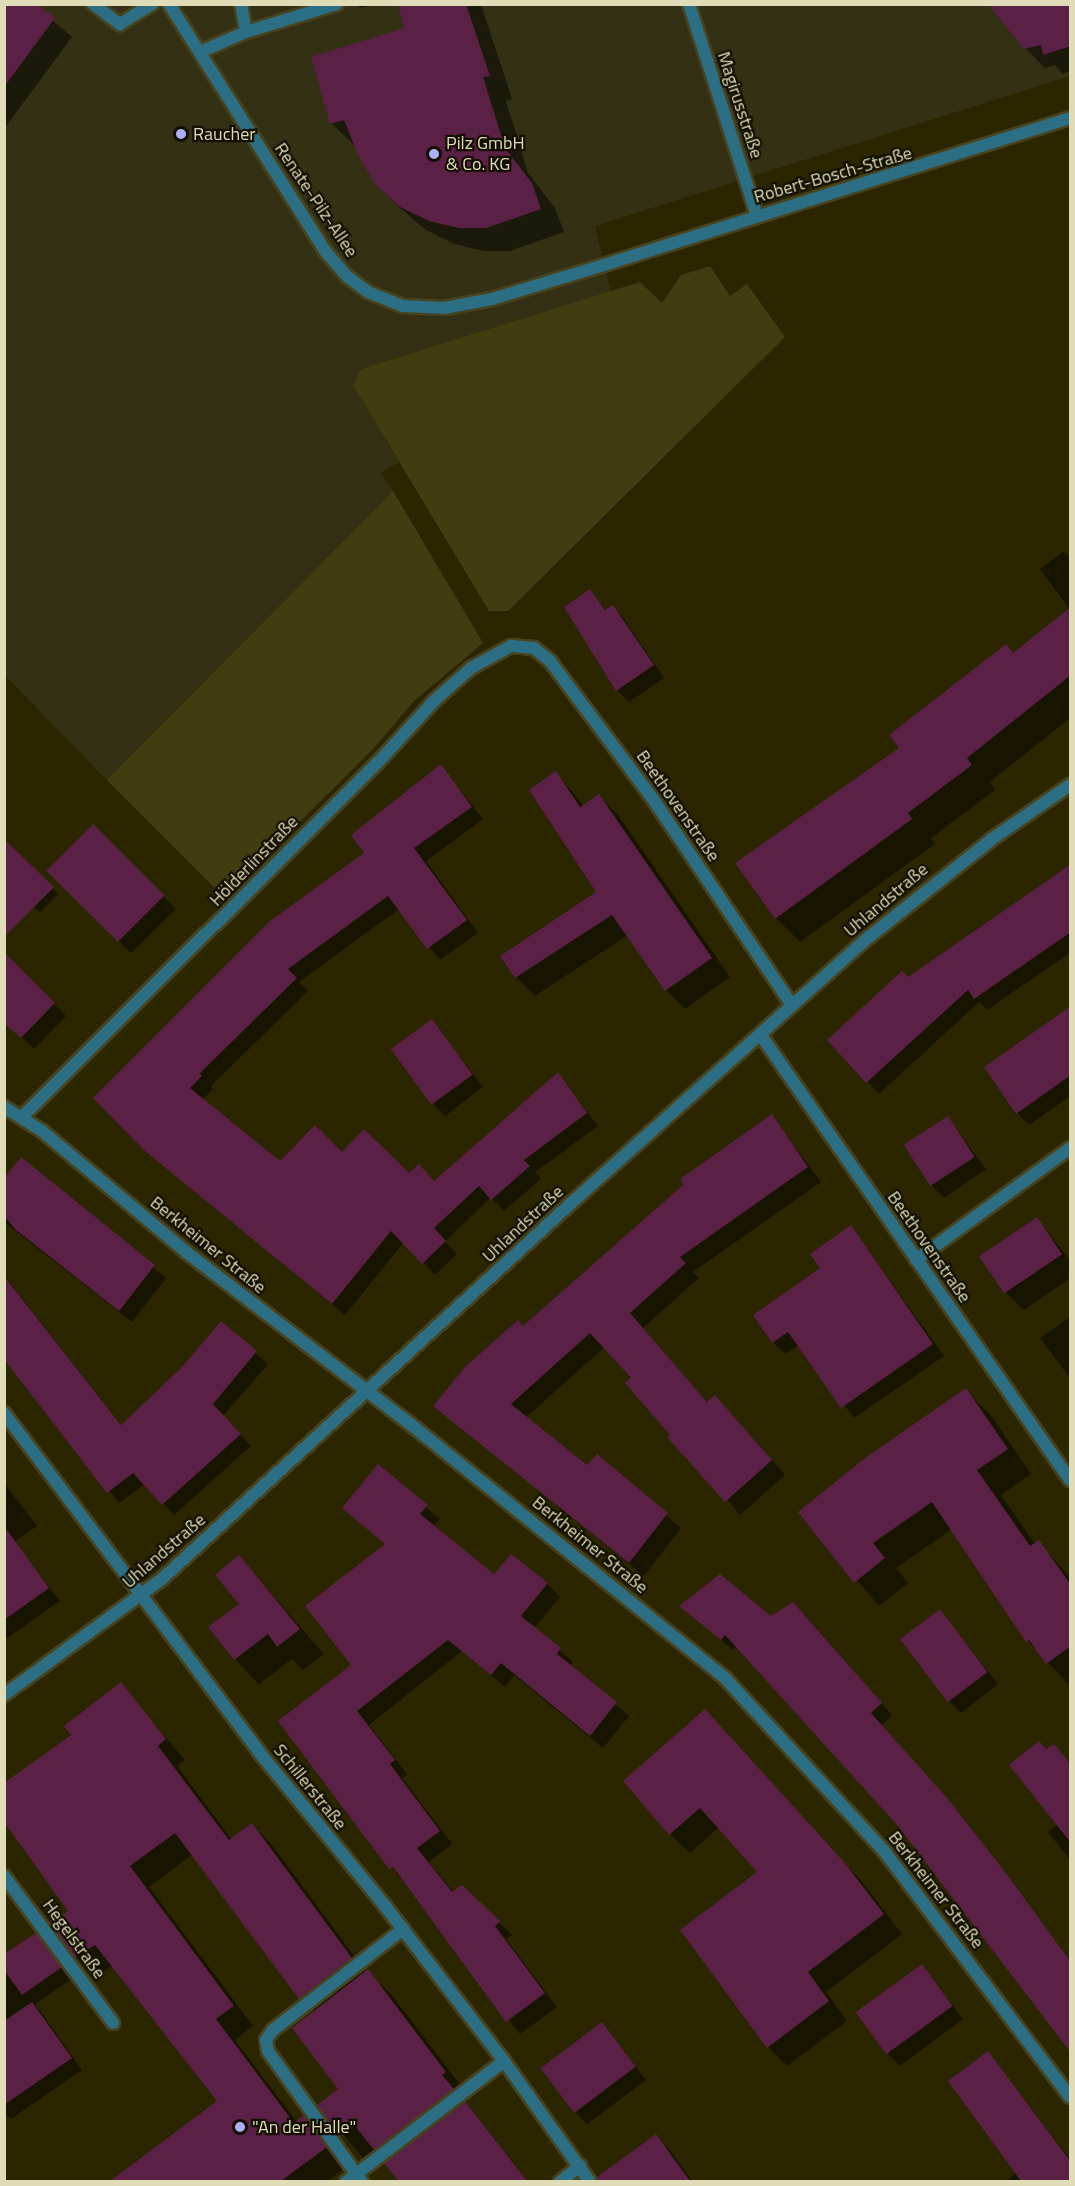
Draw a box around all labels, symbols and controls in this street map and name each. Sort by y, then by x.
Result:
street label: Magirusstraße [713,49,767,161]
place label: Raucher [193,123,255,145]
marker: Raucher [174,127,188,141]
place label: Pilz GmbH & Co. KG [446,133,525,176]
street label: Renate-Pilz-Allee [270,139,362,261]
street label: Robert-Bosch-Straße [751,142,915,208]
marker: Pilz GmbH & Co. KG [427,147,441,161]
street label: Beethovenstraße [632,746,724,866]
street label: Hölderlinstraße [205,811,303,911]
street label: Uhlandstraße [840,859,932,941]
street label: Uhlandstraße [478,1181,568,1267]
street label: Beethovenstraße [883,1187,975,1307]
street label: Berkheimer Straße [146,1192,270,1298]
street label: Berkheimer Straße [528,1492,652,1598]
street label: Uhlandstraße [118,1509,210,1593]
street label: Schillerstraße [269,1740,351,1834]
street label: Berkheimer Straße [884,1827,988,1953]
street label: Hegelstraße [38,1895,110,1983]
place label: "An der Halle" [252,2116,356,2138]
marker: "An der Halle" [233,2120,247,2134]

